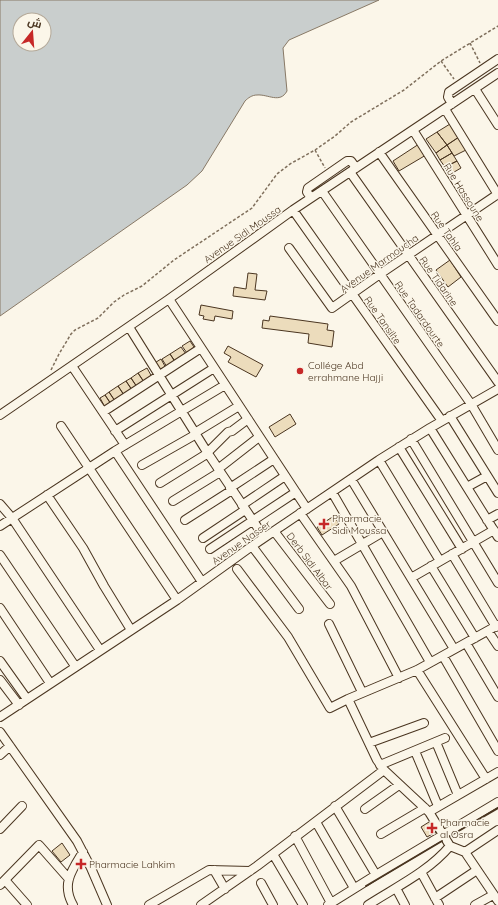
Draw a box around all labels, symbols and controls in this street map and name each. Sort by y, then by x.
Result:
north arrow [12,12,52,52]
text: ش [26,14,44,31]
street label: Rue Hassoune [440,161,487,224]
street label: Avenue Sidi Moussa [201,203,283,266]
street label: Rue Tahla [428,209,465,254]
street label: Avenue Marmoucha [338,231,421,295]
street label: Rue Tidarine [417,254,461,309]
street label: Rue Tadardourte [392,279,448,350]
street label: Rue Tansilte [361,294,404,347]
place label: Collége Abd errahmane Hajji [308,359,383,384]
marker: Collége Abd errahmane Hajji [295,366,305,376]
place label: Pharmacie Sidi Moussa [332,512,386,537]
street label: Avenue Nasser [209,517,273,568]
marker: Pharmacie Sidi Moussa [319,519,329,529]
street label: Derb Sidi Albar [284,530,336,593]
place label: Pharmacie al Osra [440,816,490,841]
marker: Pharmacie al Osra [427,823,437,833]
place label: Pharmacie Lahkim [89,858,175,871]
marker: Pharmacie Lahkim [76,859,86,869]

